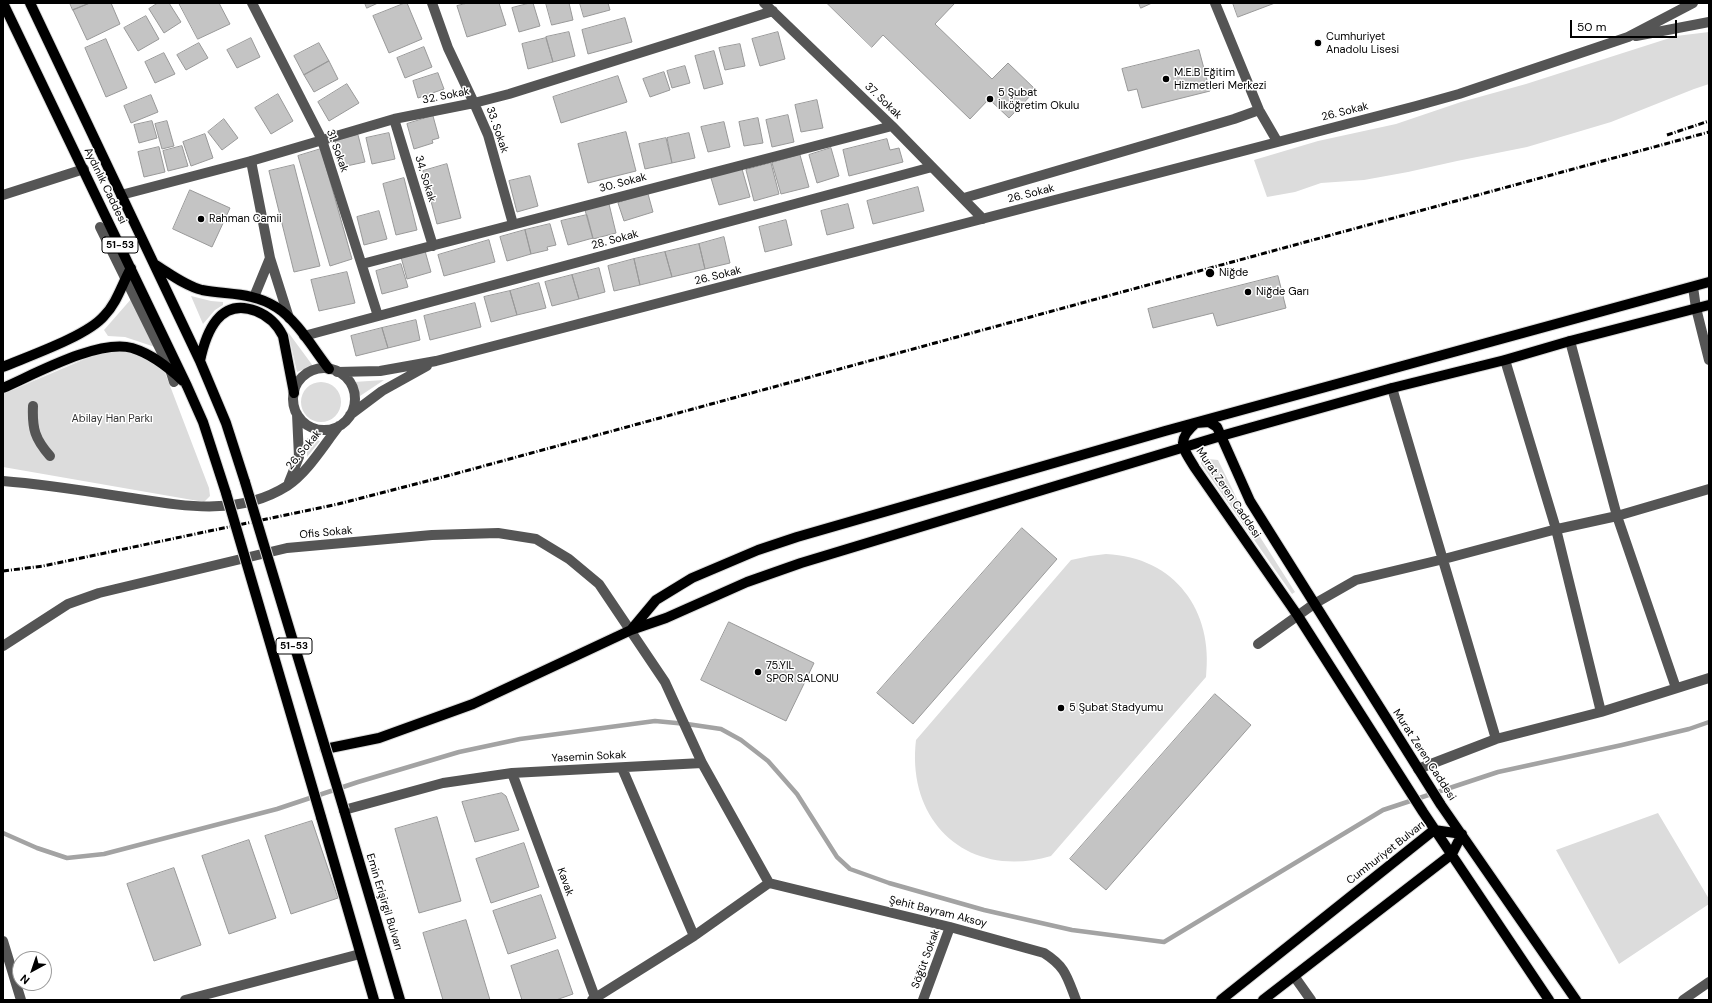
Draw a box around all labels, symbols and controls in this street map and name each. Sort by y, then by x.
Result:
scale bar [1572,12,1679,38]
text: 50 m [1577,19,1606,35]
place label: Cumhuriyet Anadolu Lisesi [1326,30,1399,56]
marker: Cumhuriyet Anadolu Lisesi [1313,38,1323,48]
place label: M.E.B Eğitim Hizmetleri Merkezi [1174,66,1266,92]
marker: M.E.B Eğitim Hizmetleri Merkezi [1161,74,1171,84]
street label: 37. Sokak [862,80,904,122]
street label: 32. Sokak [421,85,471,107]
place label: 5 Şubat İlköğretim Okulu [998,86,1079,112]
marker: 5 Şubat İlköğretim Okulu [985,94,995,104]
street label: 26. Sokak [1320,100,1370,124]
street label: 33. Sokak [483,105,511,155]
street label: 31. Sokak [323,128,351,174]
street label: Aydınlık Caddesi [81,146,129,226]
street label: 34. Sokak [412,154,438,204]
street label: 30. Sokak [598,170,648,196]
street label: 26. Sokak [1006,182,1056,206]
place label: Rahman Camii [209,212,282,226]
marker: Rahman Camii [196,214,206,224]
street label: 28. Sokak [590,227,640,253]
road number: 51-53 [102,237,138,253]
street label: 26. Sokak [693,264,743,288]
place label: Niğde [1219,266,1248,280]
marker: Niğde [1204,267,1216,279]
place label: Niğde Garı [1256,285,1309,299]
marker: Niğde Garı [1243,287,1253,297]
park label: Abilay Han Parkı [71,412,153,426]
street label: 26. Sokak [284,427,324,473]
street label: Murat Zeren Caddesi [1193,445,1263,541]
street label: Ofis Sokak [299,524,353,542]
road number: 51-53 [276,638,312,654]
place label: 75.YIL SPOR SALONU [766,659,839,685]
marker: 75.YIL SPOR SALONU [753,667,763,677]
place label: 5 Şubat Stadyumu [1069,701,1163,715]
marker: 5 Şubat Stadyumu [1056,703,1066,713]
street label: Murat Zeren Caddesi [1390,707,1458,803]
street label: Yasemin Sokak [551,748,627,766]
street label: Cumhuriyet Bulvarı [1344,818,1428,888]
street label: Emin Erişirgil Bulvarı [363,852,405,952]
street label: Kavak [554,866,576,898]
street label: Şehit Bayram Aksoy [888,893,988,931]
street label: Söğüt Sokak [909,927,943,991]
north arrow [12,951,52,991]
text: N [17,971,33,987]

